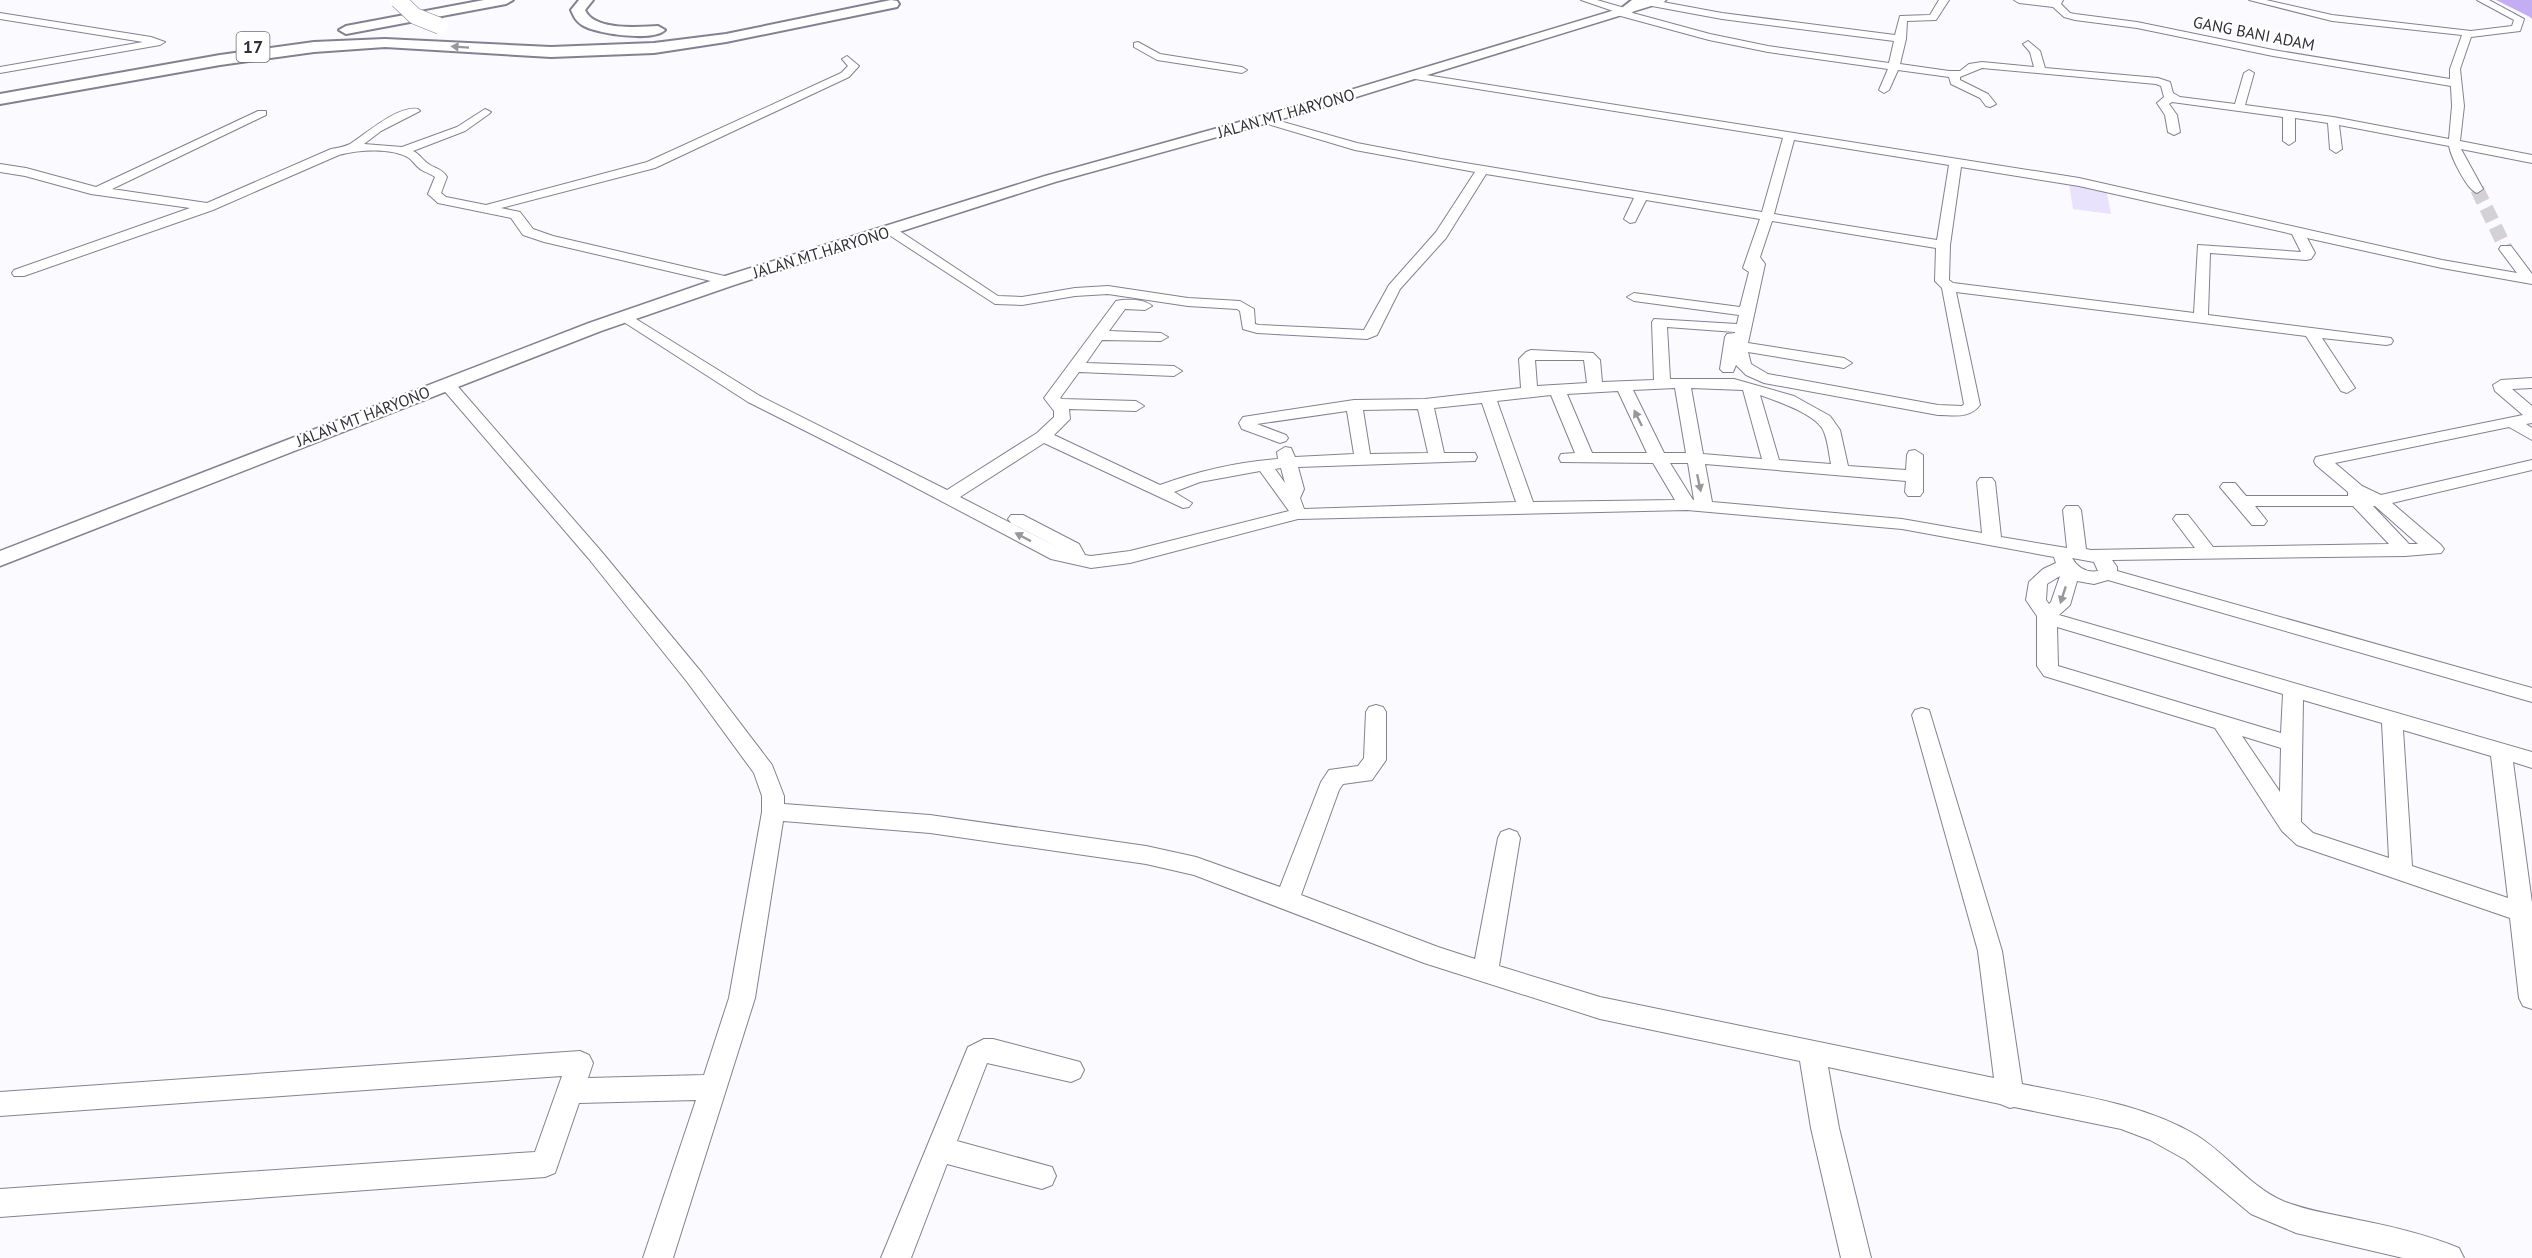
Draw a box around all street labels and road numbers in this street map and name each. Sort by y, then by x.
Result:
street label: GANG BANI ADAM [2192,11,2316,55]
road number: 17 [236,32,270,62]
street label: JALAN MT HARYONO [1214,84,1357,142]
street label: JALAN MT HARYONO [749,222,892,283]
street label: JALAN MT HARYONO [292,381,433,451]

